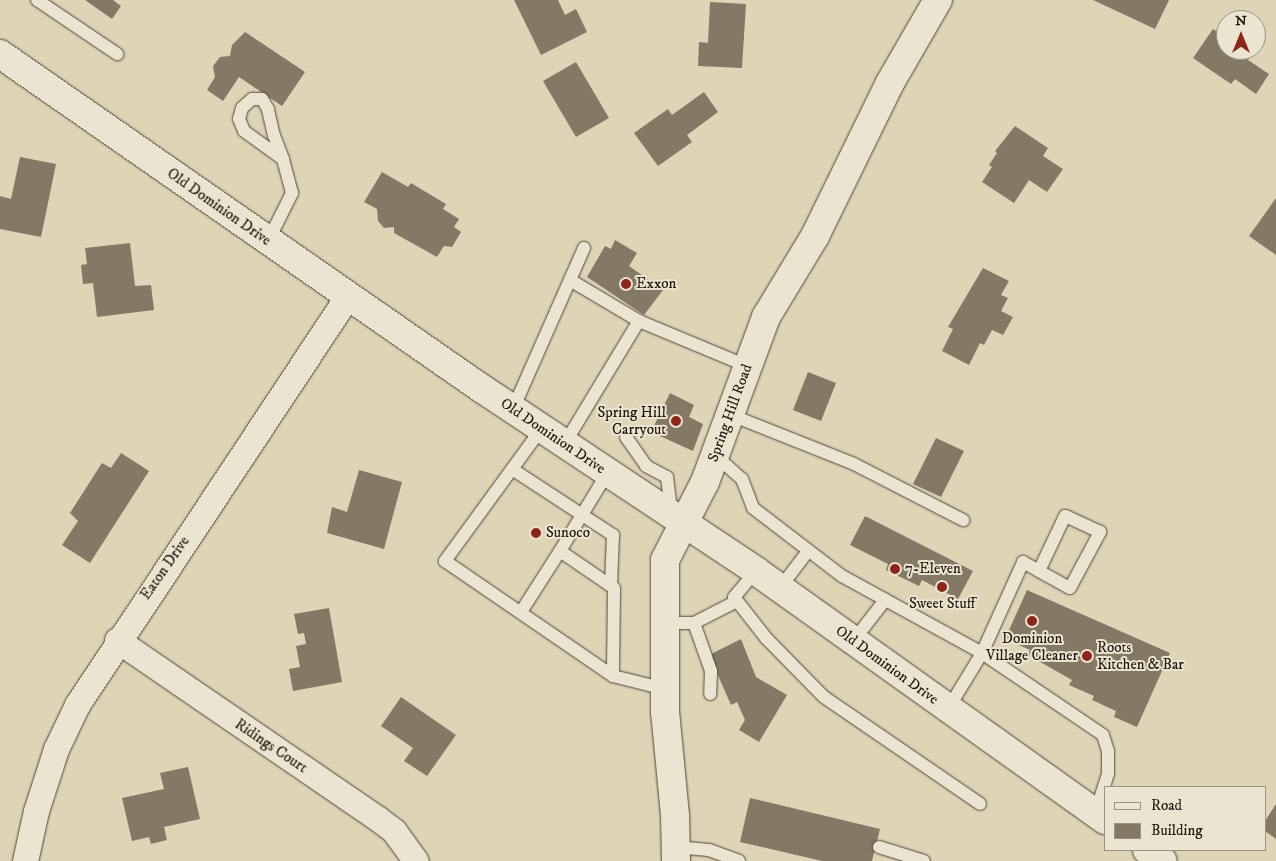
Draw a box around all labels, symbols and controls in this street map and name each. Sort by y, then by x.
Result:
north arrow [1216,10,1266,60]
text: N [1235,12,1247,30]
street label: Old Dominion Drive [164,164,274,250]
place label: Exxon [636,275,676,293]
marker: Exxon [620,278,632,290]
street label: Spring Hill Road [704,362,756,464]
street label: Old Dominion Drive [497,394,609,478]
place label: Spring Hill Carryout [597,403,666,438]
marker: Spring Hill Carryout [670,415,682,427]
place label: Sunoco [546,524,590,542]
marker: Sunoco [530,527,542,539]
street label: Eaton Drive [137,533,193,603]
place label: 7-Eleven [905,560,961,578]
marker: 7-Eleven [889,563,901,575]
marker: Sweet Stuff [936,581,948,593]
place label: Sweet Stuff [909,595,975,613]
marker: Dominion Village Cleaner [1026,615,1038,627]
street label: Old Dominion Drive [832,622,942,708]
place label: Dominion Village Cleaner [986,629,1078,664]
place label: Roots Kitchen & Bar [1097,638,1184,673]
marker: Roots Kitchen & Bar [1081,650,1093,662]
street label: Ridings Court [231,715,311,777]
legend [1104,786,1266,851]
text: Road [1151,796,1182,815]
text: Building [1151,821,1203,840]

